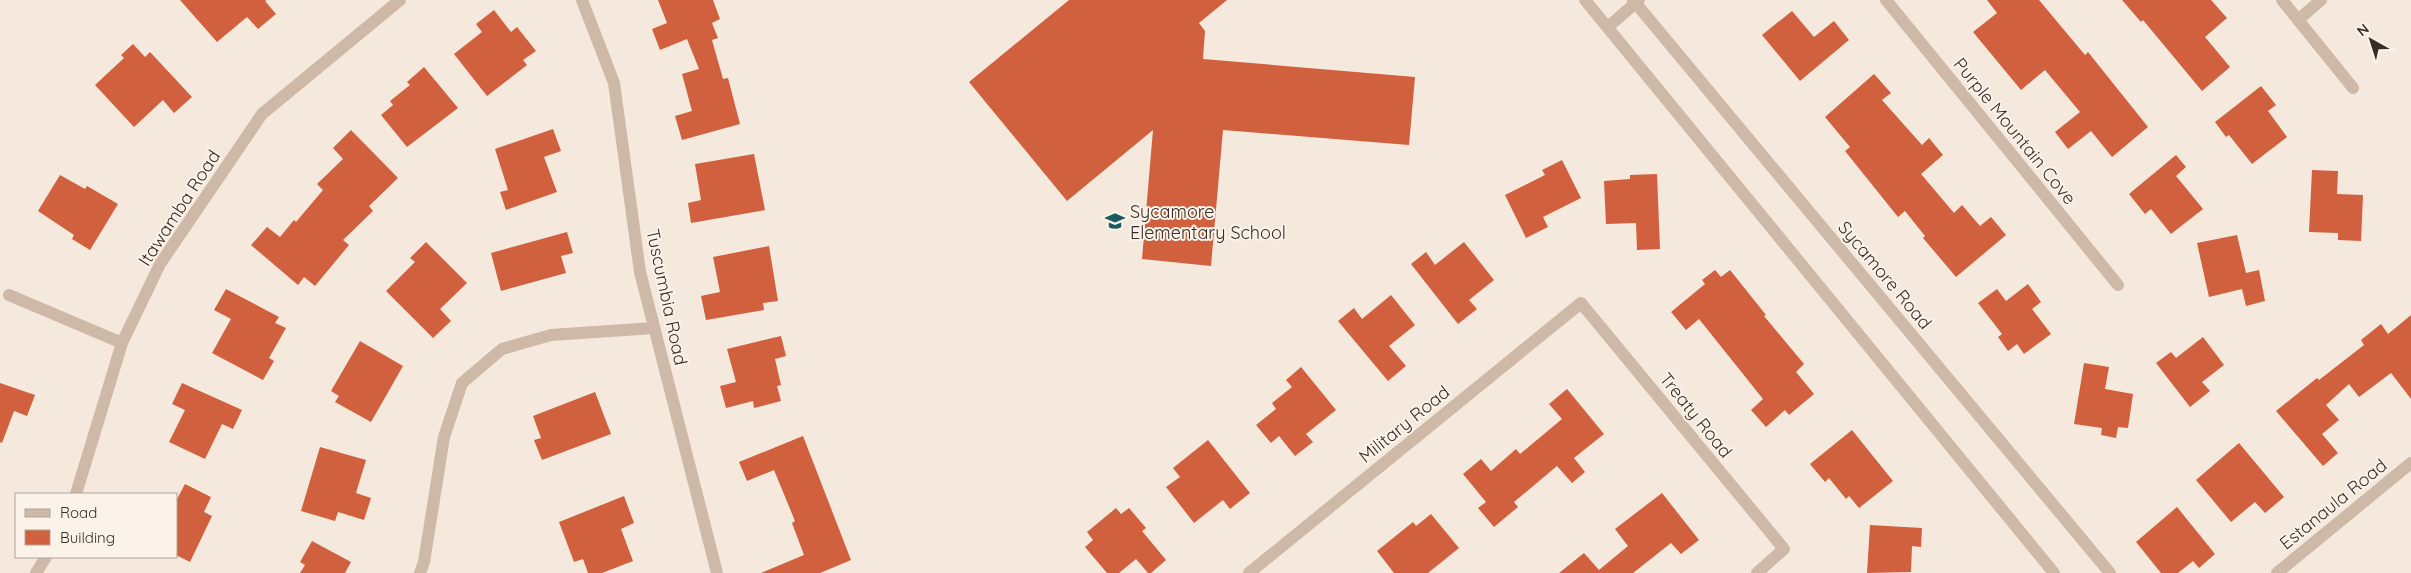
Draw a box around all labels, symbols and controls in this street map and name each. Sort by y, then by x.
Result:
north arrow [2346,15,2396,65]
text: N [2353,20,2372,40]
street label: Purple Mountain Cove [1949,53,2081,209]
street label: Itawamba Road [133,146,225,270]
place label: Sycamore Elementary School [1130,200,1286,244]
school or university icon: Sycamore Elementary School [1104,210,1126,232]
street label: Sycamore Road [1833,216,1937,334]
street label: Tuscumbia Road [641,227,693,367]
street label: Treaty Road [1655,368,1737,462]
street label: Military Road [1354,380,1454,468]
street label: Estanaula Road [2275,454,2391,554]
legend [15,493,178,558]
text: Road [60,503,97,522]
text: Building [60,528,115,547]

